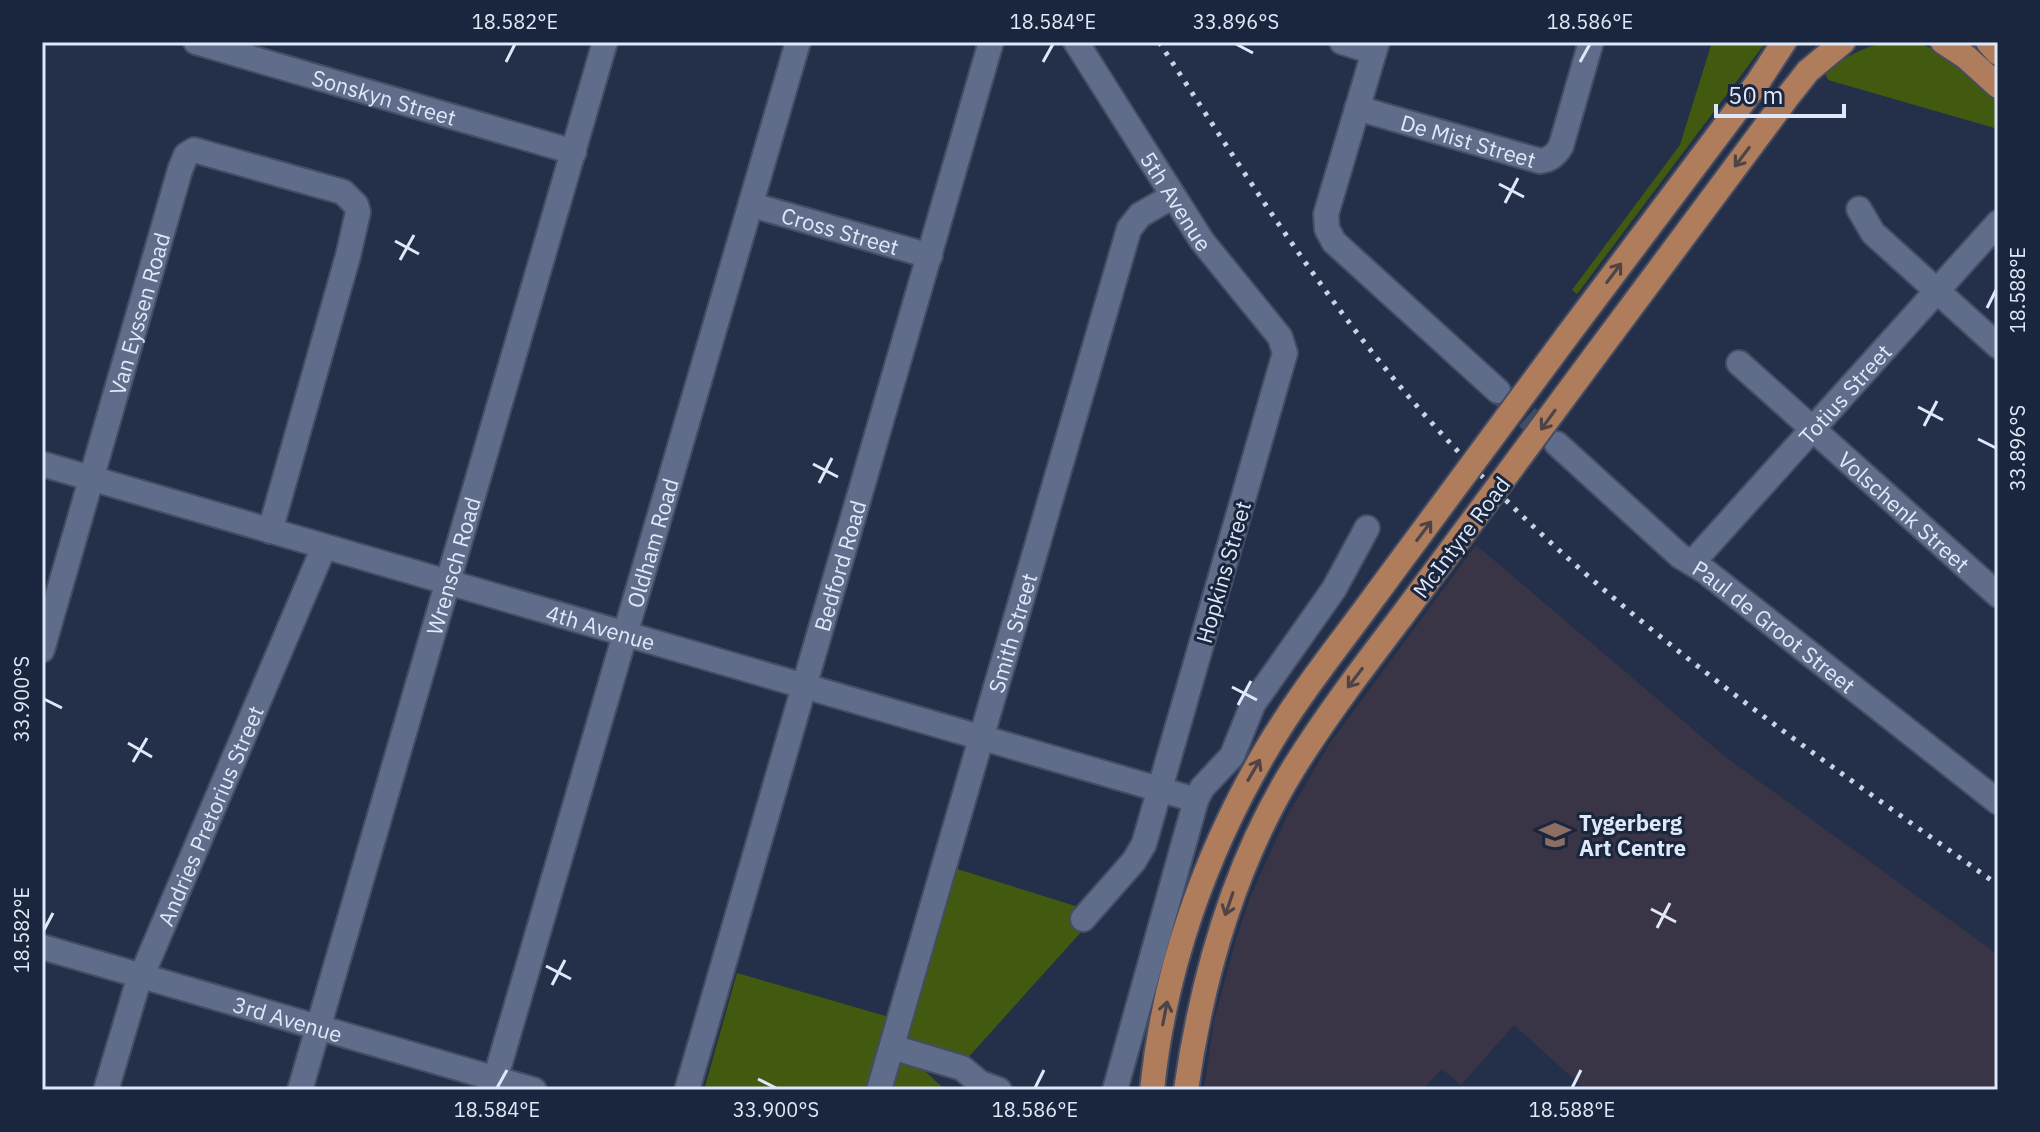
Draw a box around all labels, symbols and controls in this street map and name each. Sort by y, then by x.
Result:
text: 18.582°E [472,8,558,35]
text: 18.584°E [1010,8,1096,35]
text: 33.896°S [1193,8,1279,35]
text: 18.586°E [1547,8,1633,35]
street label: Sonskyn Street [309,62,460,132]
scale bar [1716,68,1844,118]
text: 50 m [1728,79,1783,111]
street label: De Mist Street [1397,107,1539,174]
street label: 5th Avenue [1134,146,1219,257]
one-way arrow [1734,146,1751,168]
street label: Cross Street [778,200,903,261]
street label: Van Eyssen Road [102,229,176,398]
text: 18.588°E [2004,247,2031,333]
one-way arrow [1605,263,1622,285]
street label: Totius Street [1792,337,1897,450]
text: 33.896°S [2004,405,2031,491]
one-way arrow [1539,408,1556,430]
street label: Volschenk Street [1832,445,1976,578]
street label: McIntyre Road [1406,470,1516,604]
street label: Oldham Road [619,475,684,611]
street label: Wrensch Road [419,494,486,638]
street label: Bedford Road [806,497,872,635]
street label: Hopkins Street [1189,498,1257,646]
one-way arrow [1416,521,1433,543]
street label: Paul de Groot Street [1688,553,1862,699]
street label: Smith Street [981,570,1043,696]
street label: 4th Avenue [543,597,659,656]
text: 33.900°S [8,656,35,742]
one-way arrow [1347,667,1364,688]
street label: Andries Pretorius Street [150,701,269,930]
one-way arrow [1247,759,1263,782]
place label: Tygerberg Art Centre [1579,808,1686,862]
school or university icon: Tygerberg Art Centre [1538,818,1572,852]
text: 18.582°E [8,887,35,973]
one-way arrow [1221,892,1236,917]
street label: 3rd Avenue [230,989,346,1048]
one-way arrow [1158,1001,1173,1026]
text: 18.584°E [454,1096,540,1123]
text: 33.900°S [733,1096,819,1123]
text: 18.586°E [992,1096,1078,1123]
text: 18.588°E [1529,1096,1615,1123]

